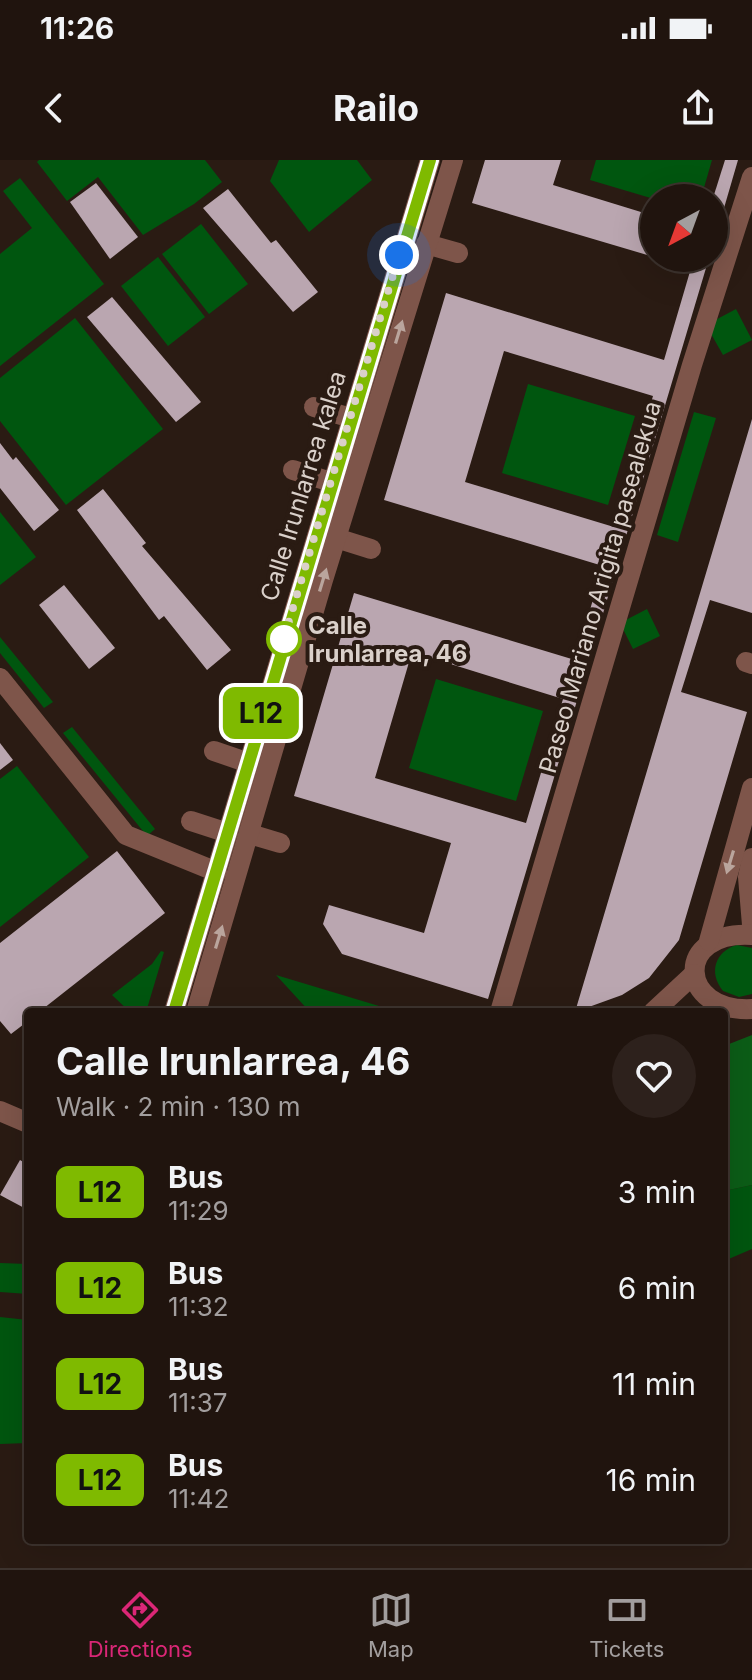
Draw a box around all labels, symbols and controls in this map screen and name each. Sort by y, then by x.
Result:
text: 11:26 [40,10,114,46]
icon: back [32,86,76,130]
text: Railo [333,86,419,130]
icon: share [676,86,720,130]
north arrow [640,184,728,272]
map controls [640,184,728,272]
your location [379,235,419,275]
one-way arrow [393,319,406,343]
street label: Calle Irunlarrea kalea [254,367,352,605]
street label: Paseo Mariano Arigita pasealekua [533,398,667,776]
one-way arrow [317,568,330,592]
place label: Calle Irunlarrea, 46 [308,611,467,668]
marker: Calle Irunlarrea, 46 [267,622,301,656]
line badge: L12 [215,687,307,739]
text: L12 [239,696,283,730]
one-way arrow [723,851,736,875]
one-way arrow [213,925,226,949]
button: heart [612,1034,696,1118]
text: Calle Irunlarrea, 46 [56,1038,411,1084]
text: Walk · 2 min · 130 m [56,1091,300,1122]
text: Bus [168,1159,223,1195]
text: 3 min [618,1174,696,1210]
text: L12 [78,1175,122,1209]
text: 11:29 [168,1195,229,1226]
text: Bus [168,1255,223,1291]
text: 6 min [618,1270,696,1306]
text: L12 [78,1271,122,1305]
text: 11:32 [168,1291,229,1322]
text: Bus [168,1351,223,1387]
text: 11 min [612,1366,696,1402]
text: L12 [78,1367,122,1401]
text: 11:37 [168,1387,227,1418]
text: Bus [168,1447,223,1483]
text: 16 min [605,1462,696,1498]
text: L12 [78,1463,122,1497]
text: 11:42 [168,1483,229,1514]
tab: Directions [88,1588,193,1662]
tab: Map [368,1588,414,1662]
tab: Tickets [589,1588,664,1662]

